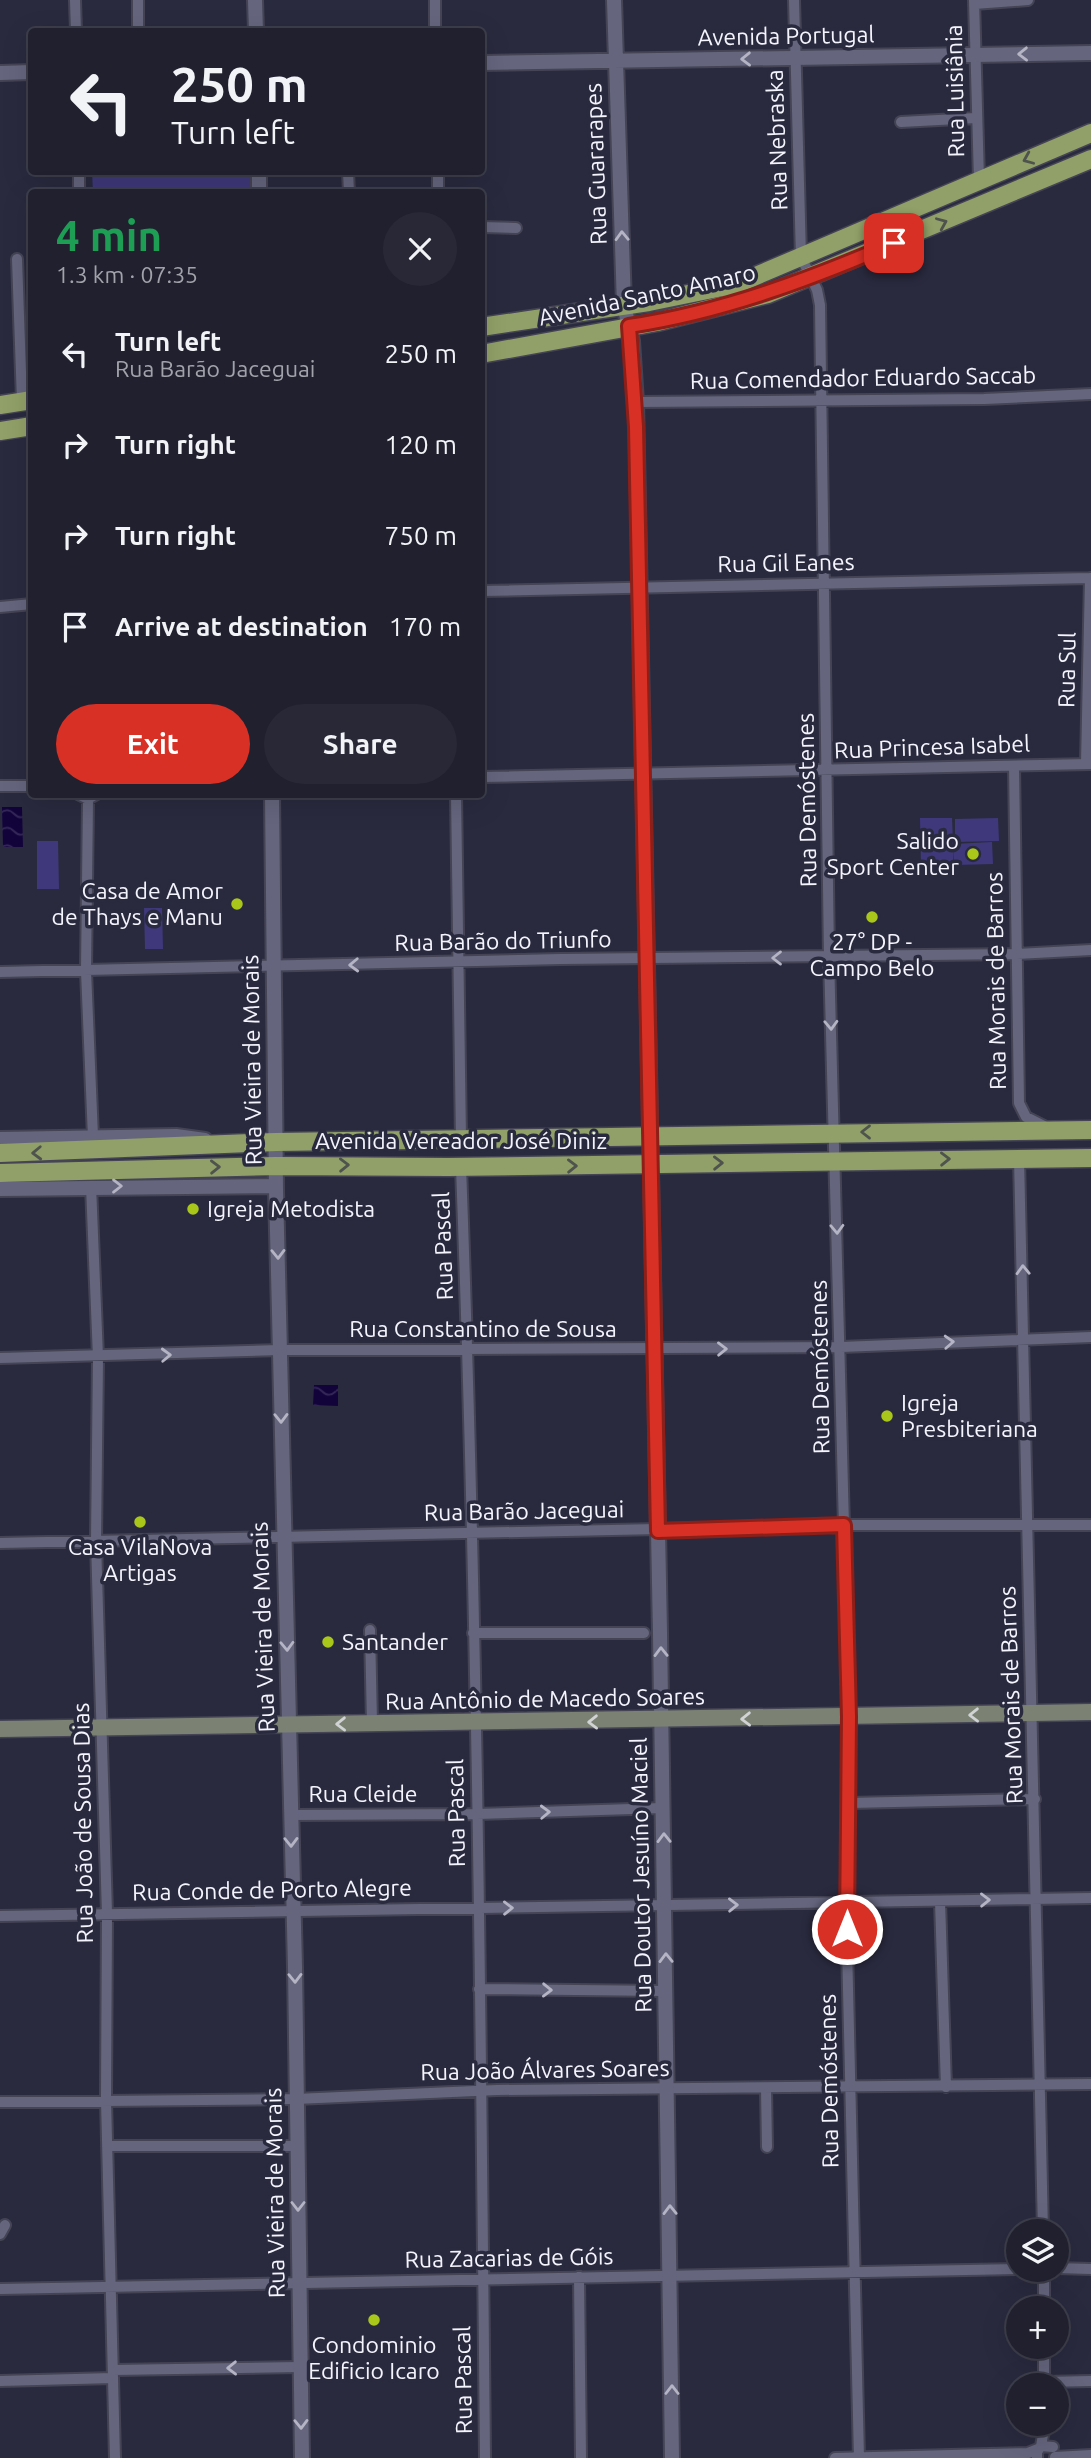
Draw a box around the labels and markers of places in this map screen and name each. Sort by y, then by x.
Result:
pin [864,213,924,273]
place label: Salido Sport Center [827,828,959,879]
marker: Salido Sport Center [965,846,981,862]
place label: Casa de Amor de Thays e Manu [51,878,223,929]
marker: Casa de Amor de Thays e Manu [229,896,245,912]
marker: 27° DP - Campo Belo [864,909,880,925]
place label: 27° DP - Campo Belo [810,929,934,980]
place label: Igreja Metodista [207,1196,375,1221]
marker: Igreja Metodista [185,1201,201,1217]
place label: Igreja Presbiteriana [901,1390,1038,1441]
marker: Igreja Presbiteriana [879,1408,895,1424]
marker: Casa VilaNova Artigas [132,1514,148,1530]
place label: Casa VilaNova Artigas [68,1534,212,1585]
place label: Santander [342,1629,448,1654]
marker: Santander [320,1634,336,1650]
marker: Condominio Edificio Icaro [366,2312,382,2328]
place label: Condominio Edificio Icaro [308,2332,440,2383]

